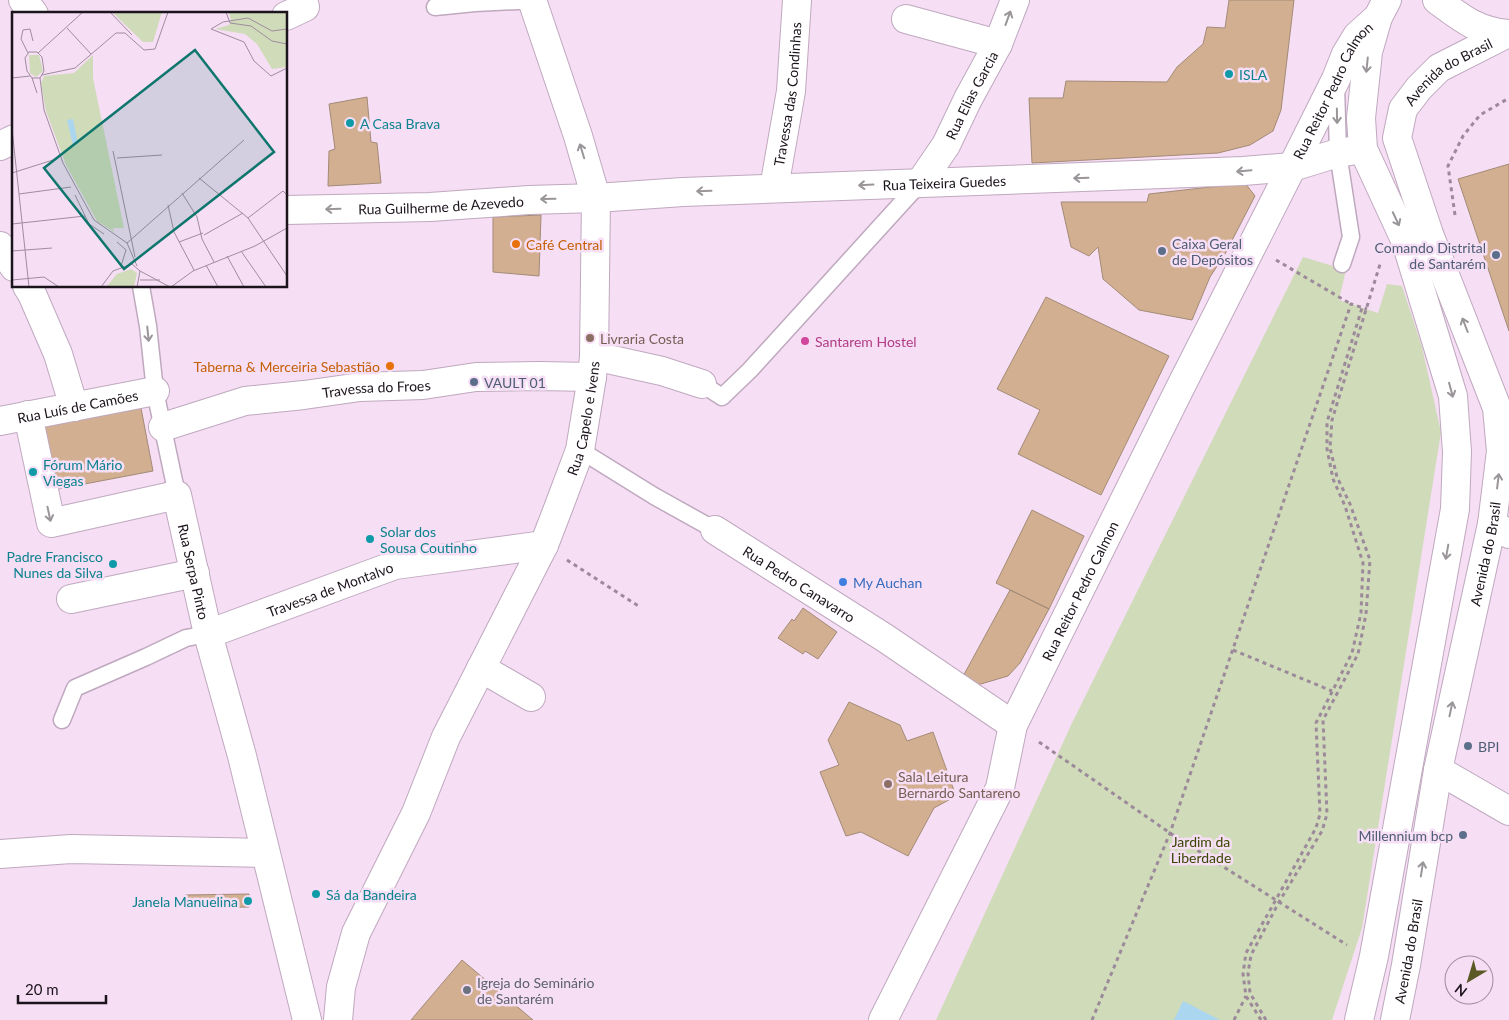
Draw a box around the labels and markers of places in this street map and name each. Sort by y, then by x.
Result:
place label: ISLA [1239,66,1268,83]
marker: ISLA [1223,68,1235,80]
place label: A Casa Brava [360,115,440,132]
marker: A Casa Brava [344,117,356,129]
place label: Caixa Geral de Depósitos [1172,235,1253,268]
place label: Café Central [526,236,602,253]
marker: Café Central [510,238,522,250]
place label: Comando Distrital de Santarém [1375,239,1486,272]
marker: Caixa Geral de Depósitos [1156,245,1168,257]
marker: Comando Distrital de Santarém [1490,249,1502,261]
place label: Livraria Costa [600,330,684,347]
marker: Livraria Costa [584,332,596,344]
place label: Santarem Hostel [815,333,917,350]
marker: Santarem Hostel [799,335,811,347]
place label: Taberna & Merceiria Sebastião [194,358,380,375]
marker: Taberna & Merceiria Sebastião [384,360,396,372]
place label: VAULT 01 [484,374,546,391]
marker: VAULT 01 [468,376,480,388]
place label: Fórum Mário Viegas [43,456,122,489]
marker: Fórum Mário Viegas [27,466,39,478]
place label: Solar dos Sousa Coutinho [380,523,477,556]
marker: Solar dos Sousa Coutinho [364,533,376,545]
place label: Padre Francisco Nunes da Silva [7,548,103,581]
marker: Padre Francisco Nunes da Silva [107,558,119,570]
place label: My Auchan [853,574,922,591]
marker: My Auchan [837,576,849,588]
place label: BPI [1478,738,1499,755]
marker: BPI [1462,740,1474,752]
place label: Sala Leitura Bernardo Santareno [898,768,1021,801]
marker: Sala Leitura Bernardo Santareno [882,778,894,790]
place label: Millennium bcp [1358,827,1453,844]
marker: Millennium bcp [1457,829,1469,841]
place label: Sá da Bandeira [326,886,417,903]
marker: Sá da Bandeira [310,888,322,900]
place label: Janela Manuelina [132,893,238,910]
marker: Janela Manuelina [242,895,254,907]
place label: Igreja do Seminário de Santarém [477,974,594,1007]
marker: Igreja do Seminário de Santarém [461,984,473,996]

